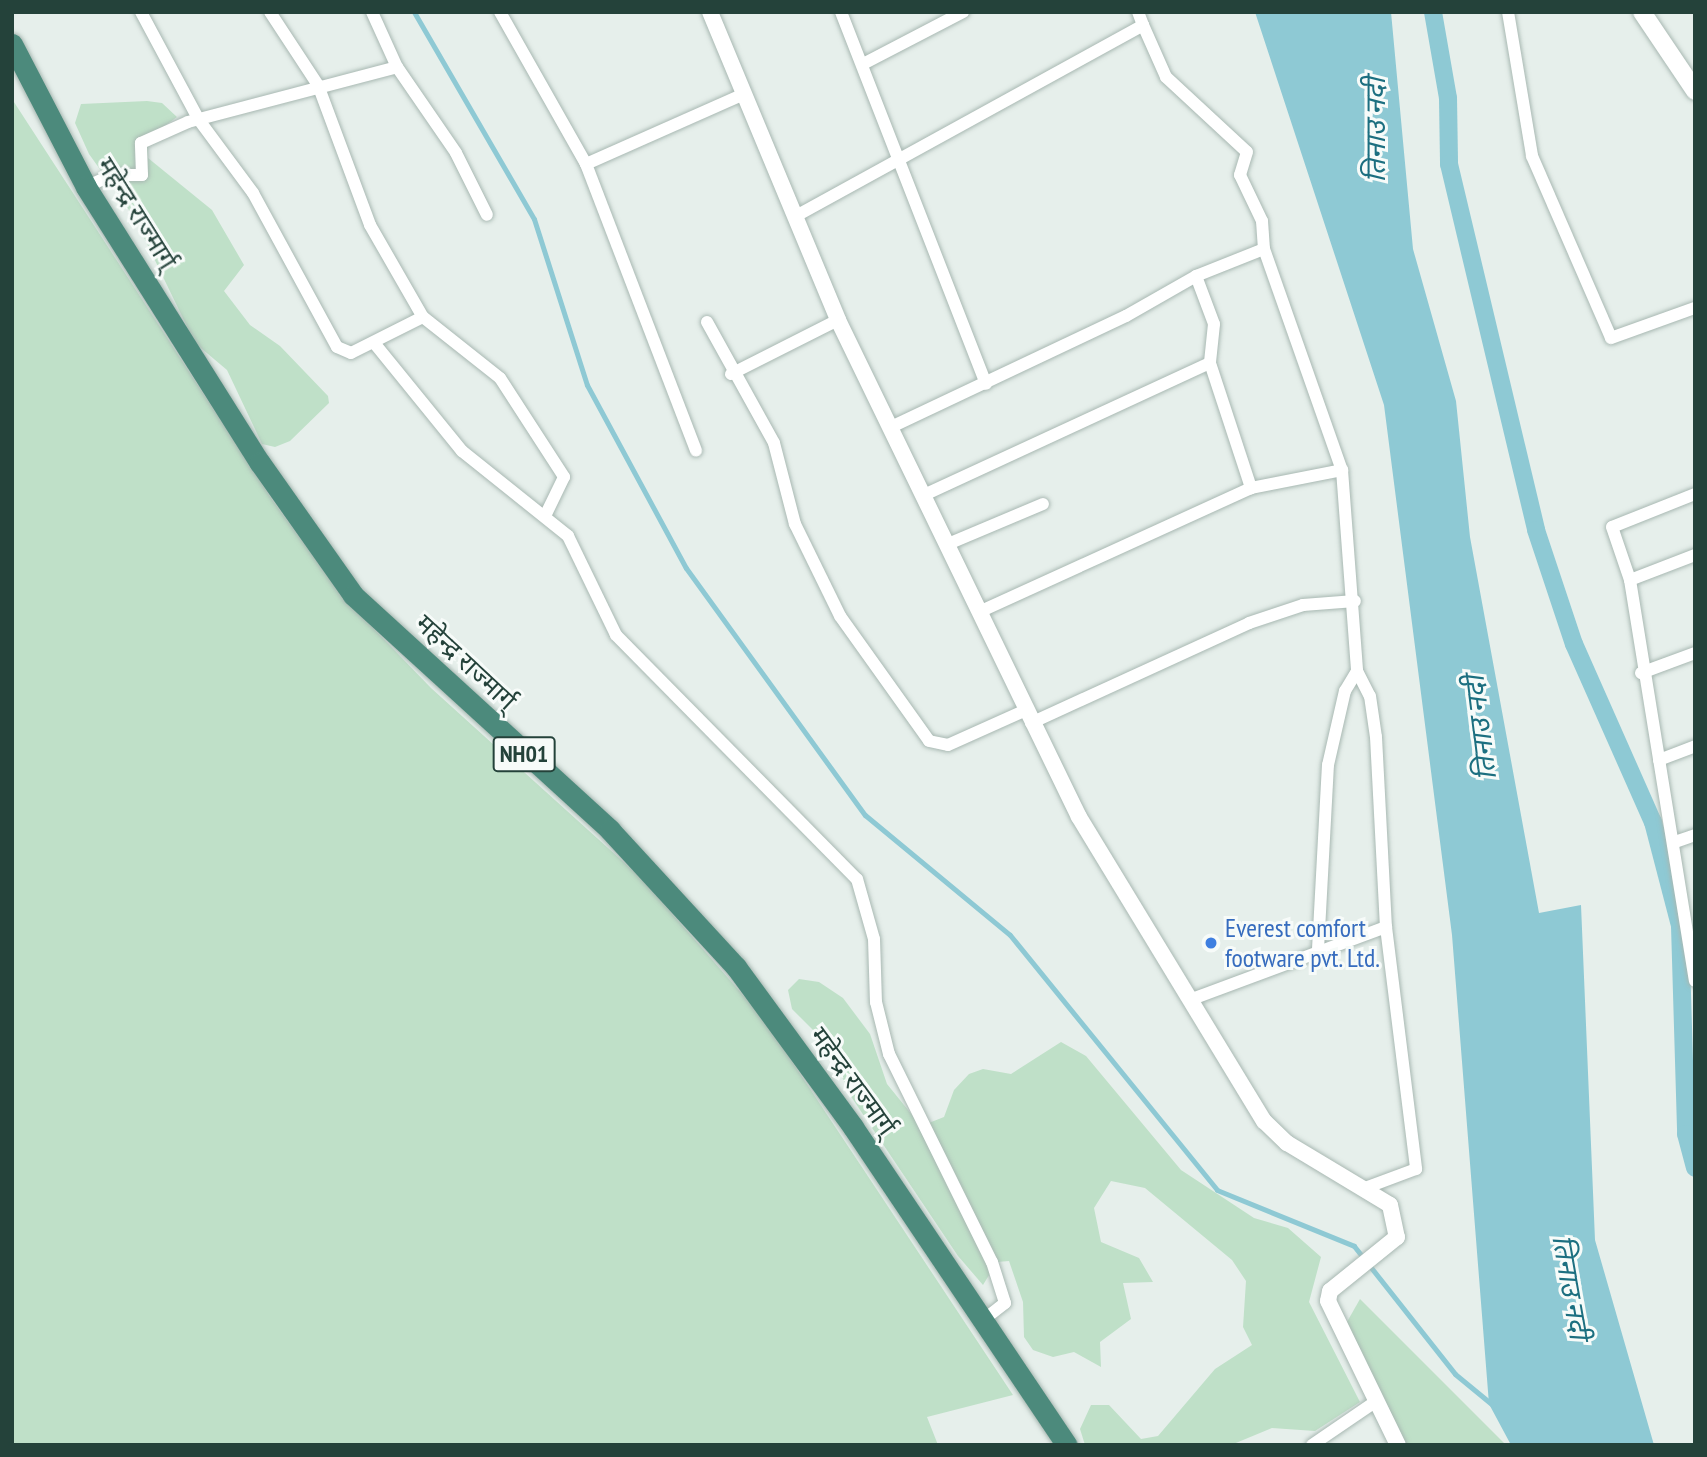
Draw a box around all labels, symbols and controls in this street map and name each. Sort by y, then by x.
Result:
water label: तिनाउ नदी [1358,78,1392,182]
street label: महेन्द्र राज्मार्ग् [90,151,184,275]
street label: महेन्द्र राज्मार्ग् [409,608,523,716]
water label: तिनाउ नदी [1457,674,1503,782]
road number: NH01 [492,734,556,774]
place label: Everest comfort footware pvt. Ltd. [1225,912,1382,974]
marker: Everest comfort footware pvt. Ltd. [1203,935,1219,951]
street label: महेन्द्र राज्मार्ग् [803,1021,903,1141]
water label: तिनाउ नदी [1545,1232,1597,1342]

